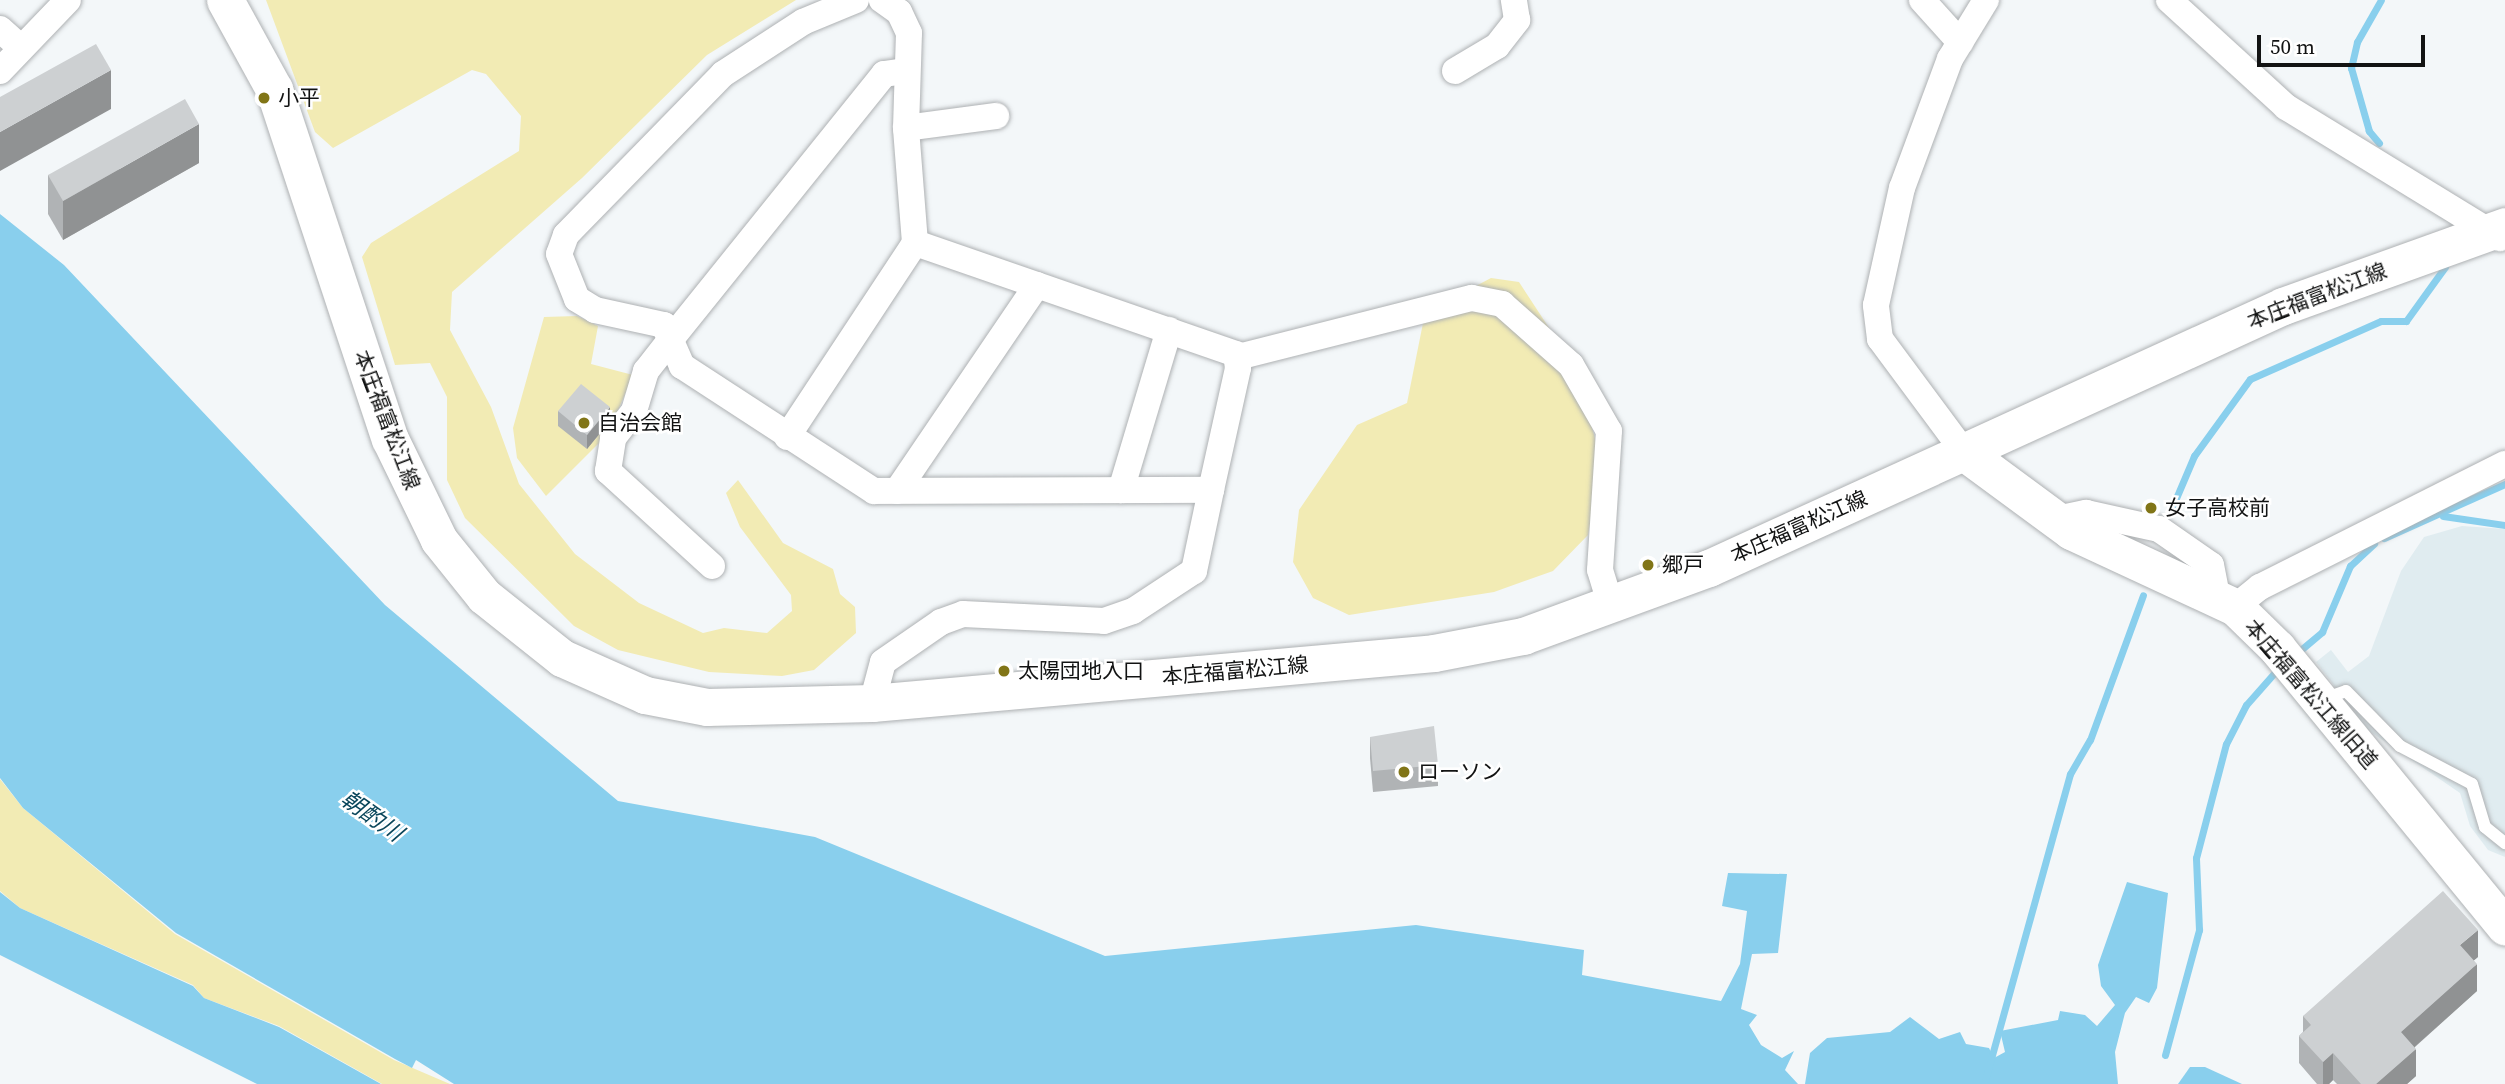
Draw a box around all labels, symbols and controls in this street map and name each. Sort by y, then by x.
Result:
scale bar [2260,21,2428,65]
text: 50 m [2270,32,2315,61]
place label: 小平 [278,85,320,111]
marker: 小平 [256,90,272,106]
street label: 本庄福富松江線 [2244,258,2390,334]
street label: 本庄福富松江線 [349,347,425,493]
place label: 自治会館 [598,410,682,436]
marker: 自治会館 [576,415,592,431]
street label: 本庄福富松江線 [1727,486,1871,568]
place label: 女子高校前 [2165,495,2270,521]
marker: 女子高校前 [2143,500,2159,516]
place label: 郷戸 [1662,552,1704,578]
marker: 郷戸 [1640,557,1656,573]
street label: 本庄福富松江線旧道 [2239,614,2383,774]
street label: 本庄福富松江線 [1161,652,1309,690]
place label: 太陽団地入口 [1018,658,1144,684]
marker: 太陽団地入口 [996,663,1012,679]
place label: ローソン [1418,759,1502,785]
marker: ローソン [1396,764,1412,780]
water label: 朝酌川 [336,785,408,847]

